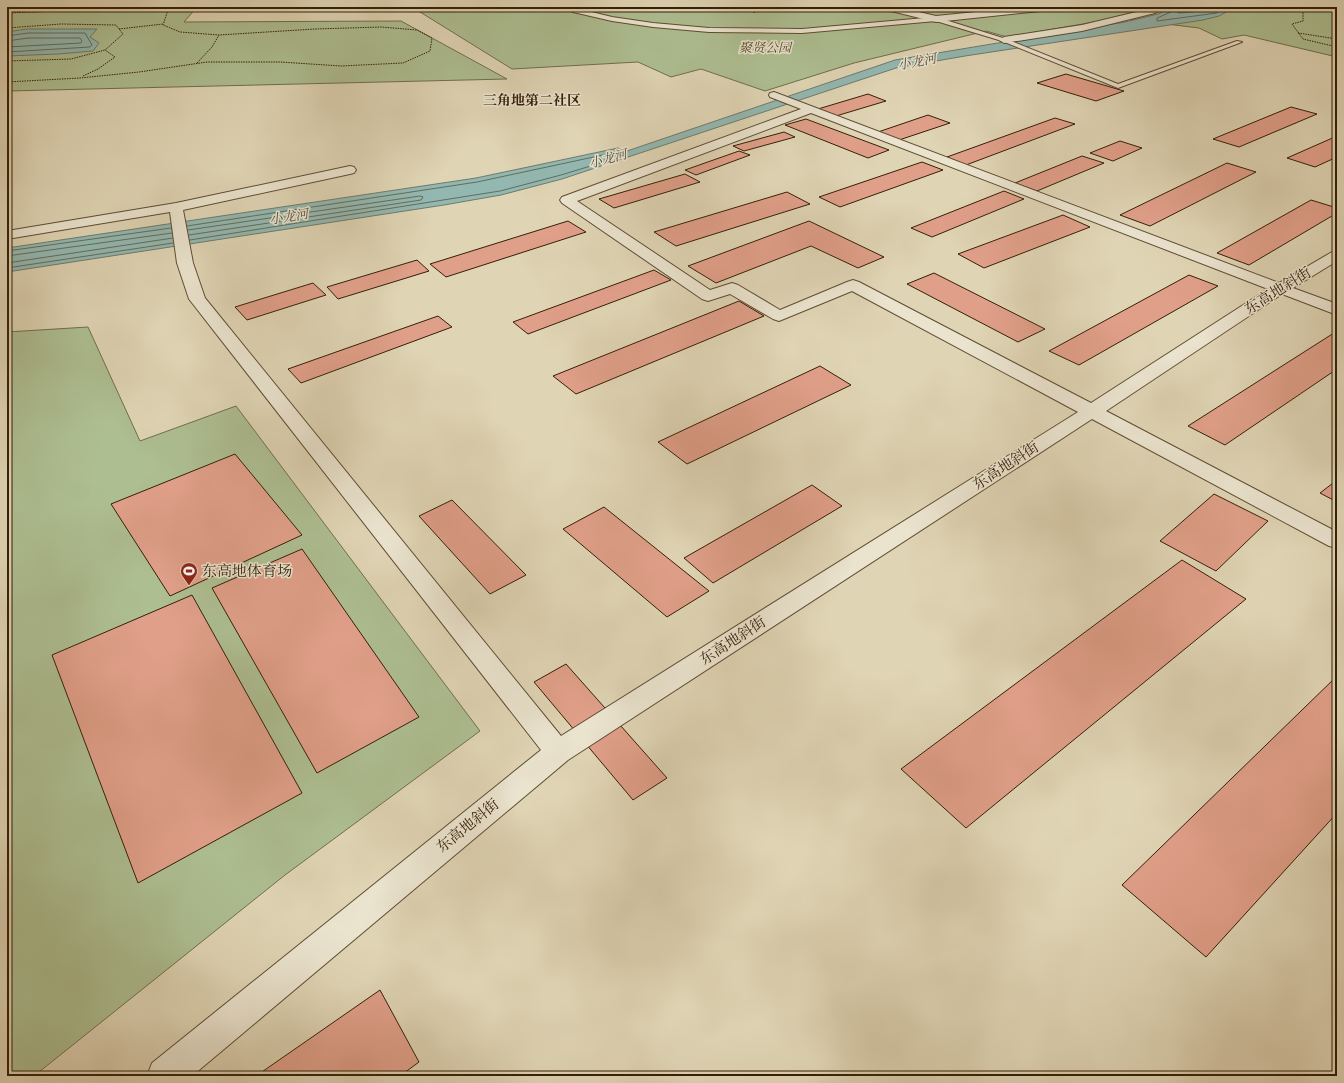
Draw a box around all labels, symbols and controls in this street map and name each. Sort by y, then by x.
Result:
park label: 聚贤公园 [739,40,793,56]
water label: 小龙河 [896,50,940,74]
district label: 三角地第二社区 [483,92,581,109]
water label: 小龙河 [587,146,631,172]
water label: 小龙河 [268,206,311,228]
street label: 东高地斜街 [1241,263,1315,319]
street label: 东高地斜街 [969,438,1043,494]
sports icon: 东高地体育场 [179,561,199,586]
place label: 东高地体育场 [202,562,292,581]
street label: 东高地斜街 [696,613,770,669]
street label: 东高地斜街 [433,795,503,857]

